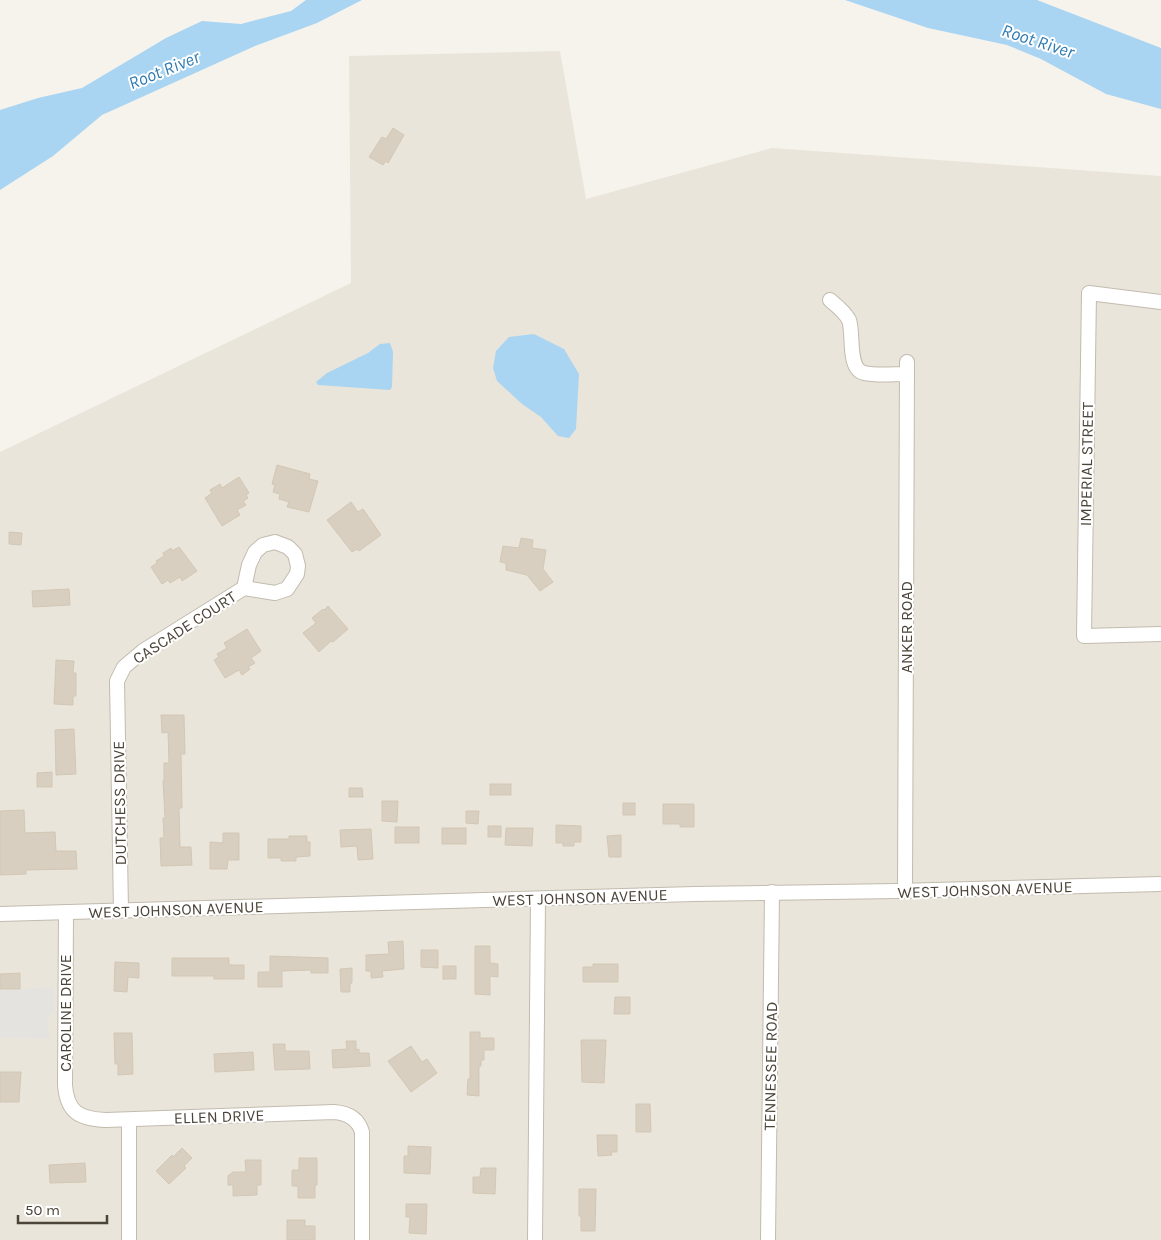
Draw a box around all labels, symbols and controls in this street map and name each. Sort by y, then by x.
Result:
water label: Root River [999,19,1078,63]
water label: Root River [125,45,204,94]
street label: IMPERIAL STREET [1076,402,1097,526]
street label: ANKER ROAD [897,581,916,673]
street label: CASCADE COURT [129,587,240,668]
street label: DUTCHESS DRIVE [109,741,130,865]
street label: WEST JOHNSON AVENUE [897,877,1073,902]
street label: WEST JOHNSON AVENUE [492,885,668,910]
street label: WEST JOHNSON AVENUE [88,897,264,922]
street label: CAROLINE DRIVE [56,954,75,1072]
street label: TENNESSEE ROAD [760,1001,781,1131]
street label: ELLEN DRIVE [173,1105,265,1128]
scale bar [18,1192,106,1224]
text: 50 m [25,1201,60,1219]

